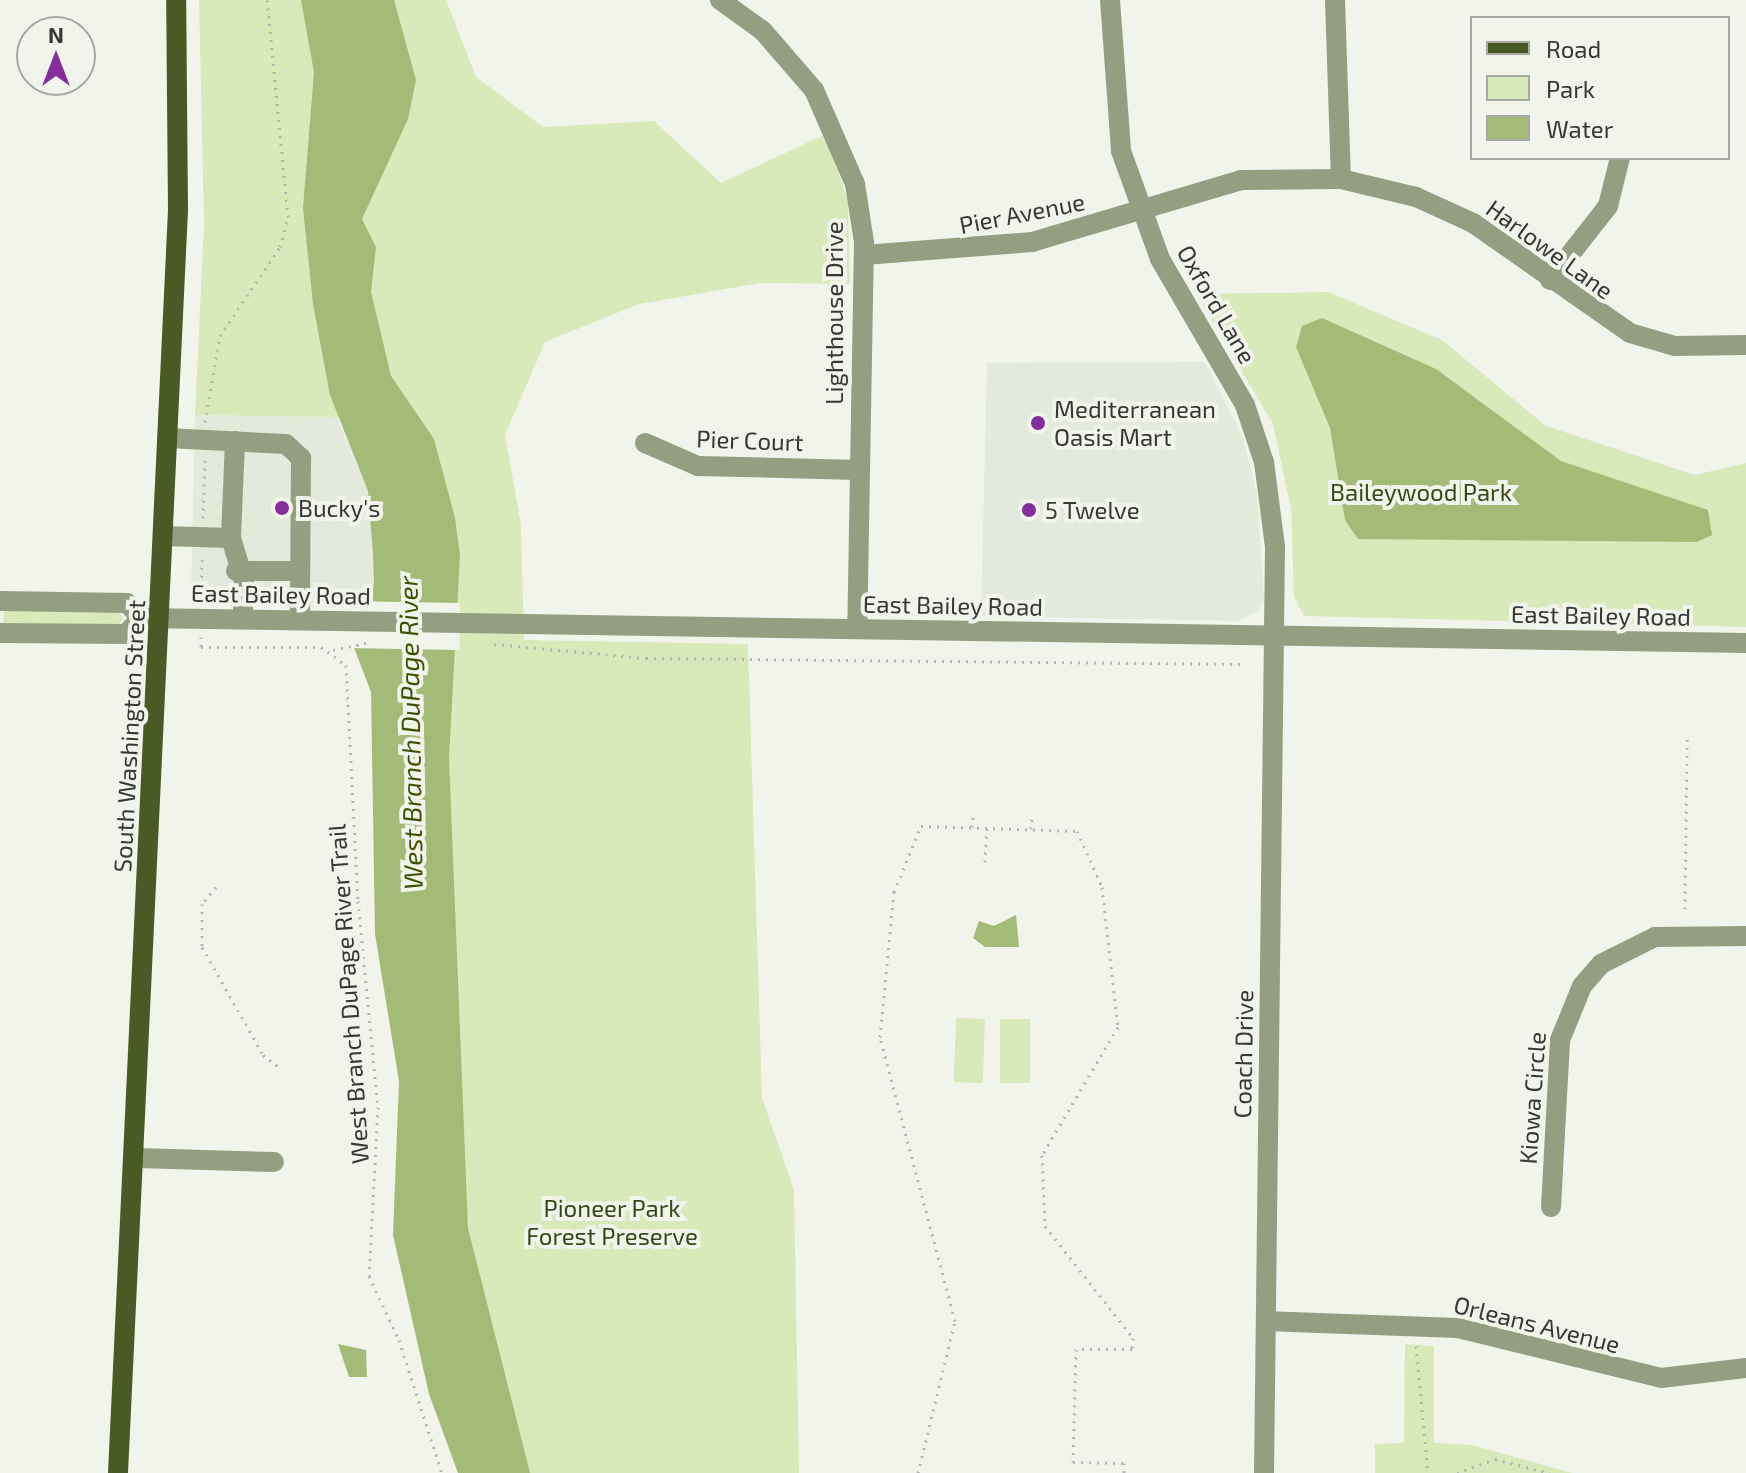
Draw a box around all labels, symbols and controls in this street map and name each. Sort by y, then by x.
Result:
north arrow [16,16,96,96]
legend [1470,16,1730,160]
text: N [48,21,64,47]
text: Road [1546,34,1601,63]
text: Park [1546,74,1595,103]
text: Water [1546,114,1613,143]
street label: Pier Avenue [956,187,1088,239]
street label: Harlowe Lane [1481,193,1619,305]
street label: Lighthouse Drive [820,221,848,405]
street label: Oxford Lane [1172,240,1262,368]
place label: Mediterranean Oasis Mart [1054,395,1216,451]
marker: Mediterranean Oasis Mart [1029,414,1047,432]
street label: Pier Court [696,424,804,456]
park label: Baileywood Park [1330,478,1512,506]
place label: Bucky's [298,494,380,522]
place label: 5 Twelve [1045,496,1140,524]
marker: Bucky's [273,499,291,517]
marker: 5 Twelve [1020,501,1038,519]
water label: West Branch DuPage River [392,576,428,890]
street label: East Bailey Road [190,578,372,610]
street label: East Bailey Road [862,589,1044,621]
street label: South Washington Street [107,599,151,873]
street label: East Bailey Road [1510,599,1692,631]
street label: West Branch DuPage River Trail [322,823,374,1165]
street label: Coach Drive [1227,990,1259,1118]
street label: Kiowa Circle [1513,1031,1551,1165]
park label: Pioneer Park Forest Preserve [526,1194,698,1250]
street label: Orleans Avenue [1451,1289,1623,1359]

